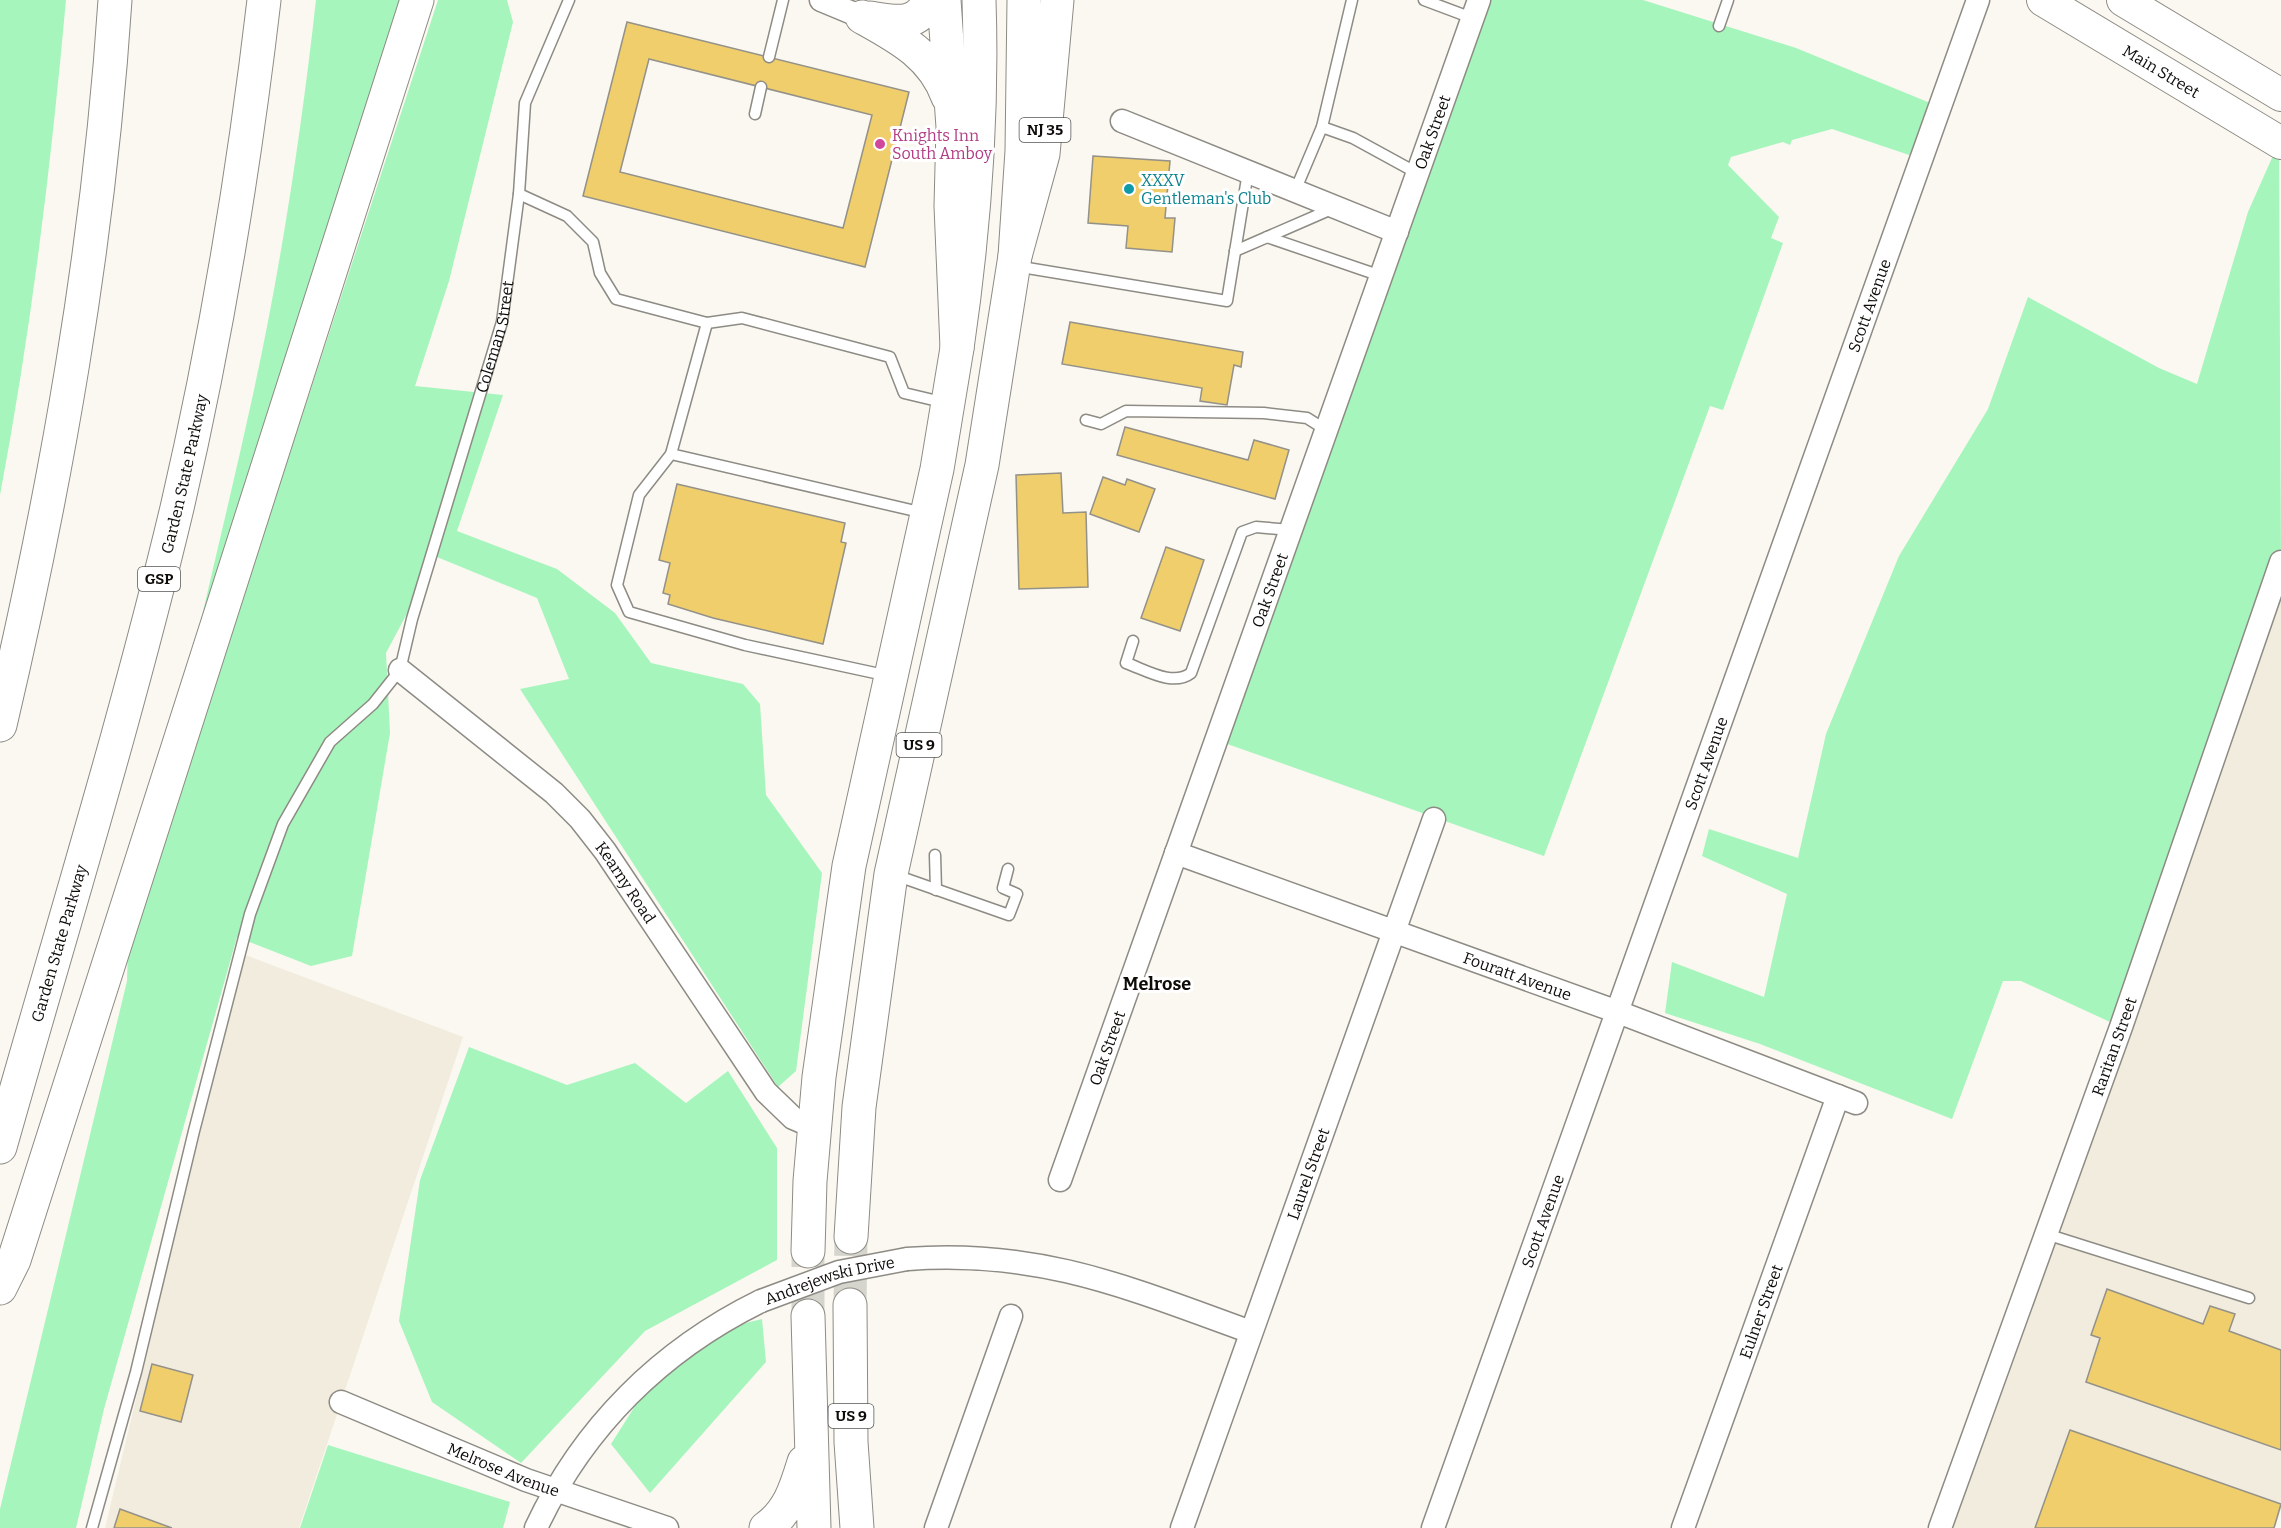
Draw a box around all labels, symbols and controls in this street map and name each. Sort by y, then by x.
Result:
street label: Main Street [2119,41,2203,101]
street label: Oak Street [1410,92,1454,172]
road number: NJ 35 [1020,118,1070,142]
place label: Knights Inn South Amboy [892,126,993,163]
marker: Knights Inn South Amboy [873,137,887,151]
place label: XXXV Gentleman's Club [1141,171,1271,208]
marker: XXXV Gentleman's Club [1122,182,1136,196]
street label: Scott Avenue [1844,256,1894,355]
street label: Coleman Street [472,279,517,395]
street label: Garden State Parkway [157,392,211,555]
street label: Oak Street [1247,550,1292,630]
road number: GSP [138,567,180,591]
street label: Scott Avenue [1680,714,1731,812]
road number: US 9 [896,733,942,757]
street label: Kearny Road [592,838,660,927]
street label: Garden State Parkway [27,862,90,1024]
street label: Fouratt Avenue [1461,948,1574,1004]
district label: Melrose [1123,973,1191,995]
street label: Raritan Street [2087,994,2140,1098]
street label: Oak Street [1085,1008,1129,1088]
street label: Laurel Street [1283,1125,1333,1222]
street label: Scott Avenue [1517,1172,1568,1270]
street label: Andrejewski Drive [762,1252,896,1308]
street label: Eulner Street [1735,1262,1786,1361]
road number: US 9 [828,1404,874,1428]
street label: Melrose Avenue [445,1438,562,1500]

